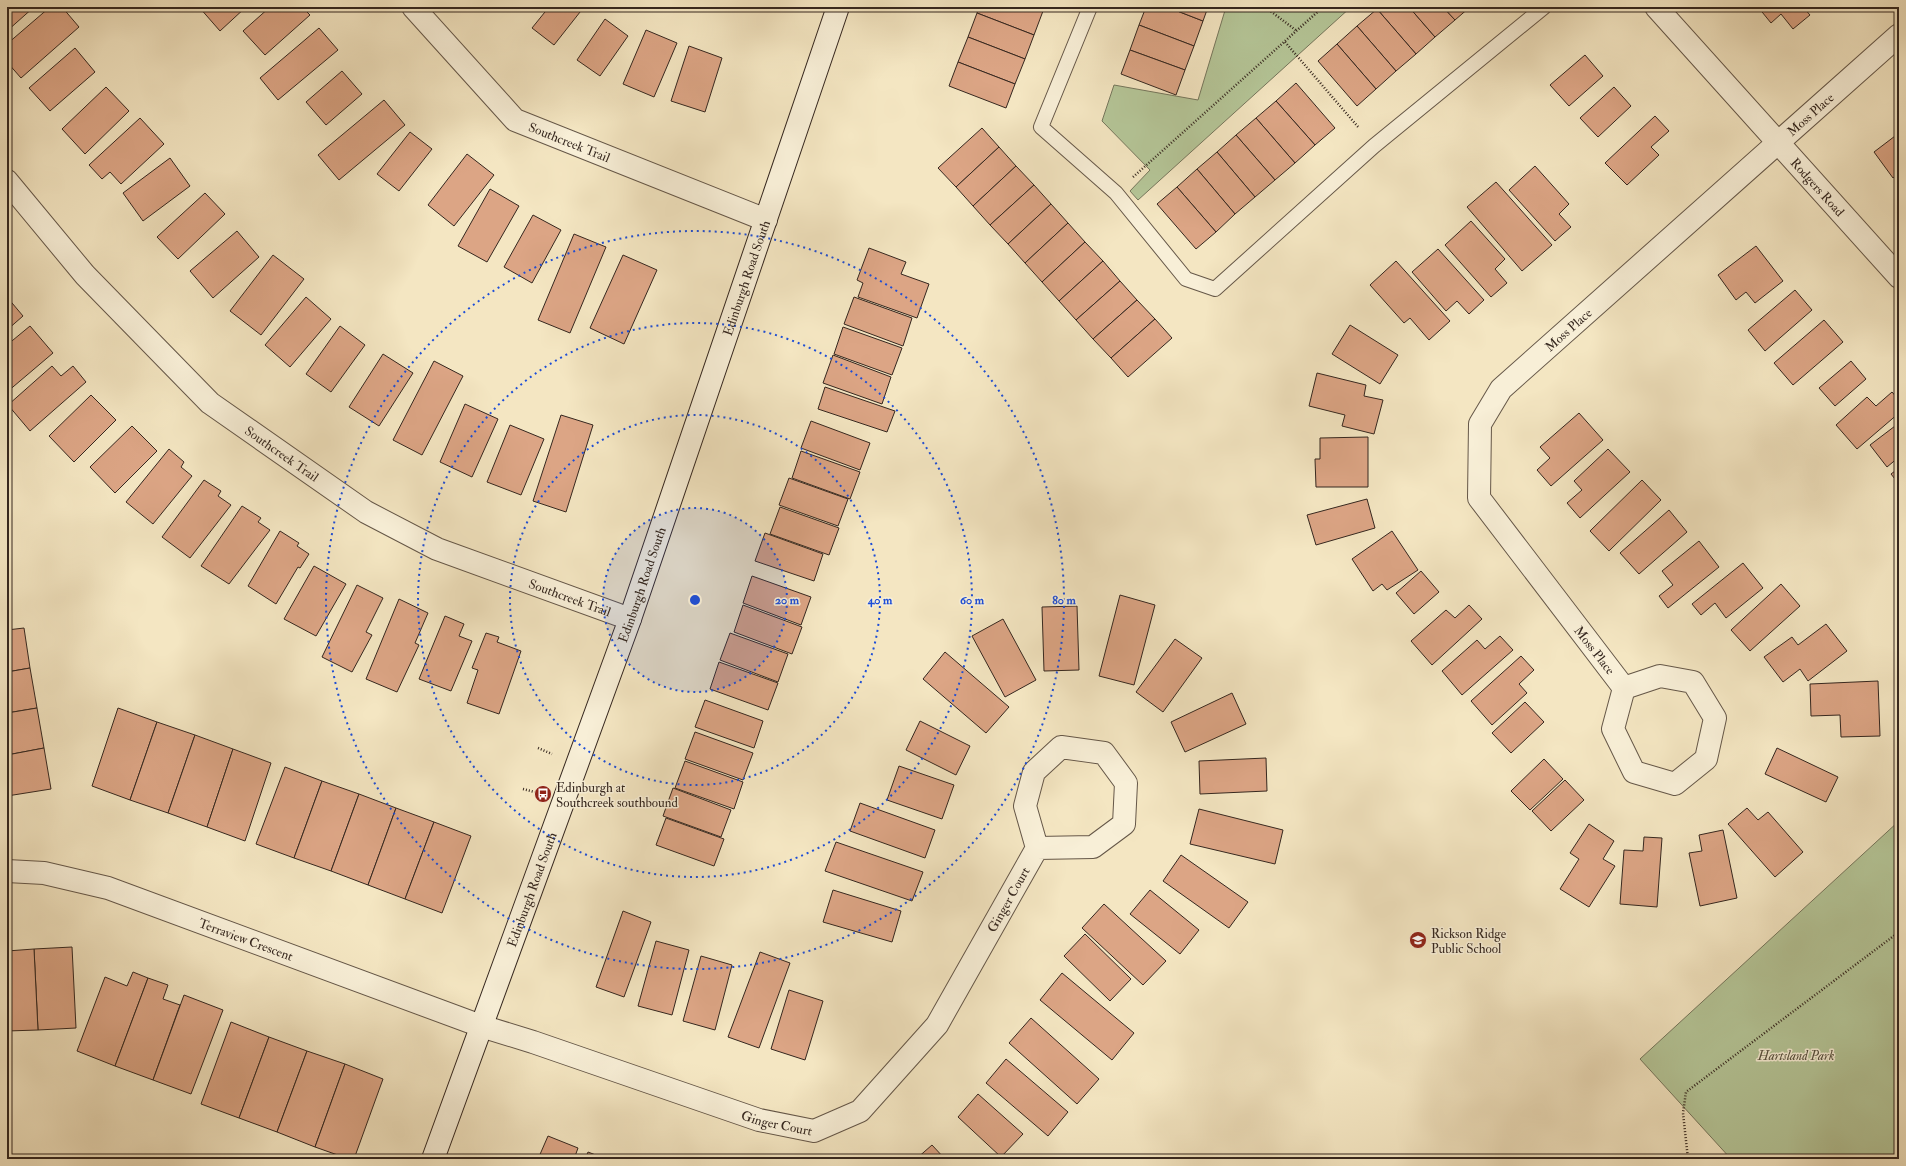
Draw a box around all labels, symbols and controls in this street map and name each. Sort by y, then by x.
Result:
street label: Moss Place [1784,89,1838,140]
street label: Southcreek Trail [526,119,613,166]
street label: Rodgers Road [1787,155,1848,220]
street label: Edinburgh Road South [720,218,774,338]
street label: Moss Place [1542,305,1596,355]
street label: Southcreek Trail [242,423,322,486]
street label: Edinburgh Road South [615,525,670,645]
street label: Southcreek Trail [526,576,614,621]
centre of rings [688,593,702,607]
text: 20 m [775,593,800,608]
text: 40 m [867,593,893,608]
text: 60 m [960,593,985,608]
text: 80 m [1052,593,1076,608]
street label: Moss Place [1570,623,1618,679]
place label: Edinburgh at Southcreek southbound [556,780,678,811]
bus stop icon: Edinburgh at Southcreek southbound [533,784,553,804]
street label: Edinburgh Road South [504,830,561,949]
street label: Ginger Court [984,864,1034,935]
street label: Terraview Crescent [196,915,295,965]
place label: Rickson Ridge Public School [1431,926,1507,957]
school or university icon: Rickson Ridge Public School [1408,930,1428,950]
park label: Hartsland Park [1757,1048,1834,1064]
street label: Ginger Court [739,1107,813,1139]

